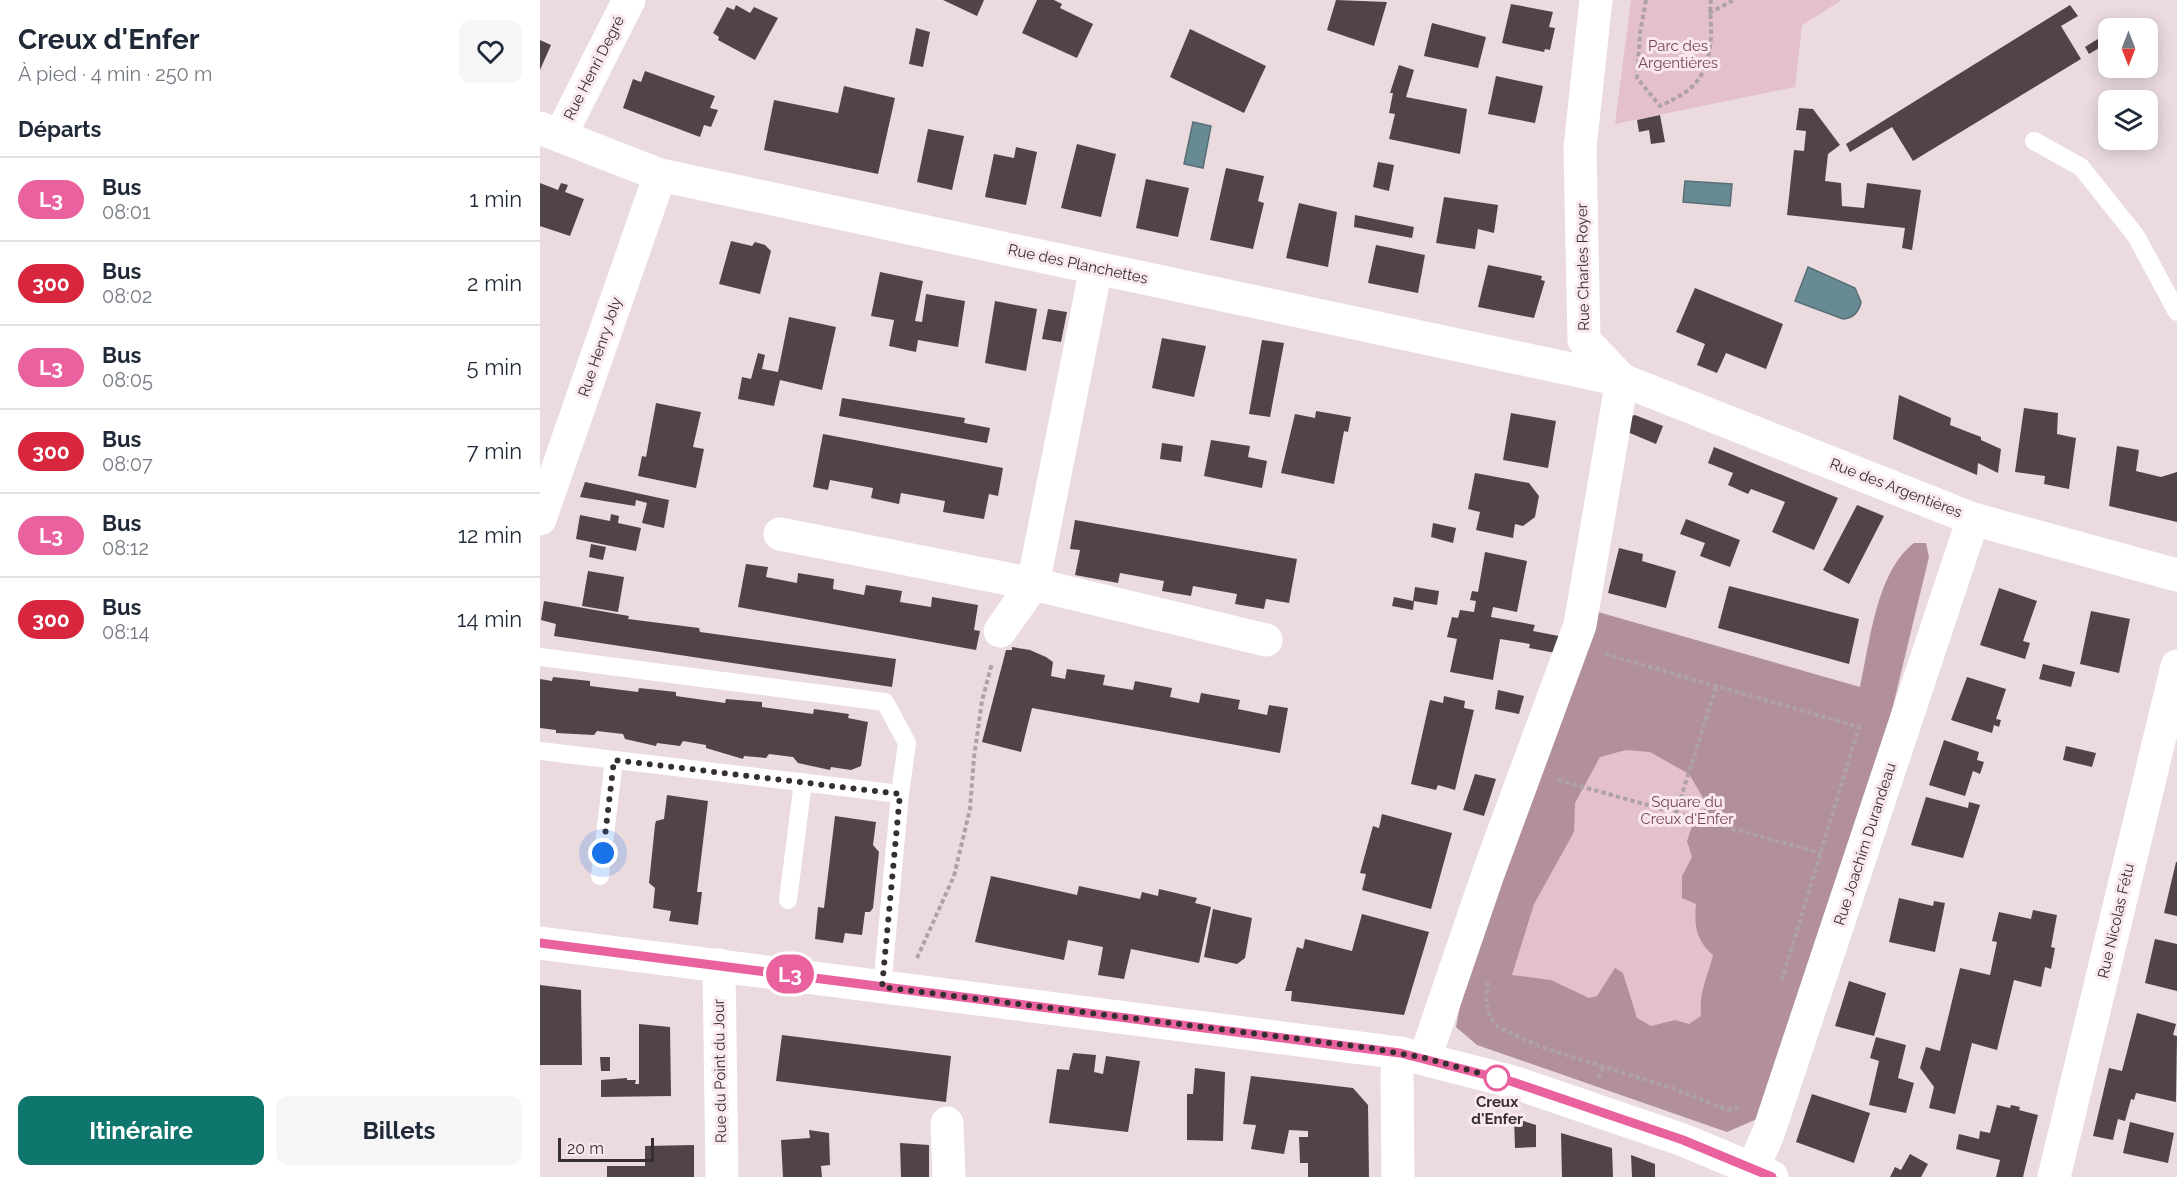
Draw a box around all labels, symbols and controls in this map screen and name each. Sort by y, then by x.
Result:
street label: Rue Henri Degré [560,13,628,123]
north arrow [2098,18,2158,78]
map controls [2098,18,2158,150]
button: heart [459,20,522,83]
text: Creux d'Enfer [18,23,200,56]
park label: Parc des Argentières [1638,37,1718,72]
text: À pied · 4 min · 250 m [18,62,212,86]
button: layers [2098,90,2158,150]
text: Départs [18,116,101,142]
text: Bus [102,174,141,200]
text: 1 min [469,186,522,212]
text: L3 [39,187,63,212]
text: 08:01 [102,200,151,224]
street label: Rue Charles Royer [1573,202,1593,331]
street label: Rue des Planchettes [1006,240,1150,288]
text: Bus [102,258,141,284]
text: 2 min [467,270,522,296]
text: 300 [32,271,70,296]
text: 08:02 [102,284,153,308]
street label: Rue Henry Joly [575,295,625,399]
text: Bus [102,342,141,368]
text: 5 min [467,354,522,380]
text: L3 [39,355,63,380]
text: 08:05 [102,368,153,392]
text: Bus [102,426,141,452]
text: 7 min [467,438,522,464]
text: 300 [32,439,70,464]
text: 08:07 [102,452,153,476]
street label: Rue des Argentières [1827,454,1965,522]
text: Bus [102,510,141,536]
text: 12 min [458,522,522,548]
text: L3 [39,523,63,548]
text: 08:12 [102,536,149,560]
text: Bus [102,594,141,620]
text: 14 min [457,606,522,632]
text: 300 [32,607,70,632]
text: 08:14 [102,620,149,644]
street label: Rue Joachim Durandeau [1830,760,1900,928]
park label: Square du Creux d'Enfer [1640,793,1734,828]
your location [588,838,618,868]
street label: Rue Nicolas Fétu [2094,862,2138,980]
line badge: L3 [763,954,817,994]
text: L3 [778,962,802,987]
street label: Rue du Point du Jour [710,998,730,1143]
marker: Creux d'Enfer [1484,1065,1510,1091]
place label: Creux d'Enfer [1471,1093,1523,1128]
button: Itinéraire [18,1096,264,1165]
button: Billets [276,1096,522,1165]
scale bar [558,1135,654,1162]
text: 20 m [567,1139,604,1158]

